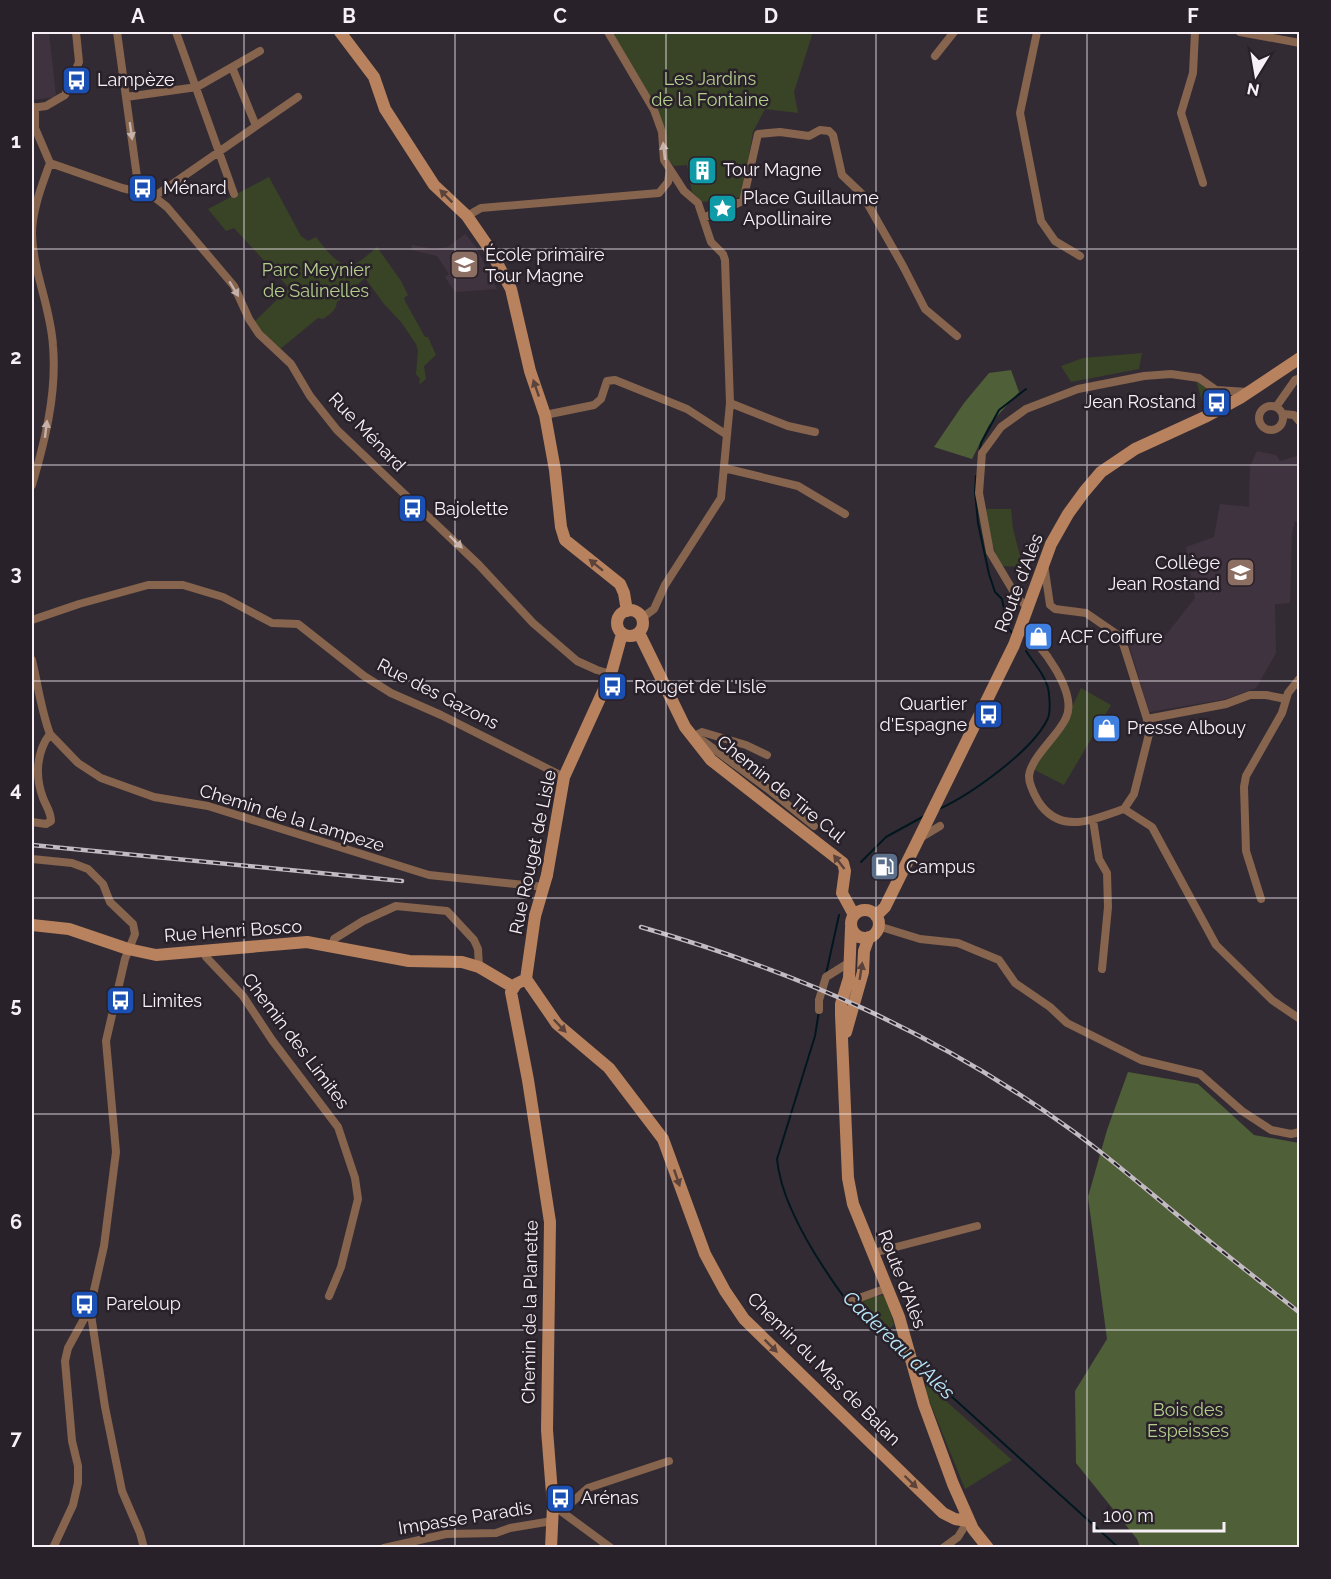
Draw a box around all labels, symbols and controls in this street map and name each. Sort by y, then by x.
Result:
text: A [131,4,145,28]
text: B [342,4,356,28]
text: C [553,4,567,28]
text: D [764,4,778,28]
text: E [976,4,988,28]
text: F [1187,4,1199,28]
north arrow [1226,45,1286,105]
bus stop icon: Lampèze [60,64,92,96]
park label: Les Jardins de la Fontaine [651,68,769,110]
place label: Lampèze [97,69,175,90]
text: N [1245,79,1261,100]
one-way arrow [126,122,135,141]
text: 1 [11,129,21,153]
one-way arrow [659,142,669,161]
building icon: Tour Magne [686,154,718,186]
place label: Tour Magne [723,159,822,180]
bus stop icon: Ménard [126,172,158,204]
place label: Ménard [163,177,227,198]
place label: Place Guillaume Apollinaire [743,187,879,229]
one-way arrow [439,190,453,204]
place icon: Place Guillaume Apollinaire [706,192,738,224]
place label: École primaire Tour Magne [485,243,605,286]
school or university icon: École primaire Tour Magne [448,249,480,281]
park label: Parc Meynier de Salinelles [262,259,371,301]
one-way arrow [229,281,239,298]
text: 2 [10,345,22,369]
one-way arrow [530,379,540,397]
bus stop icon: Jean Rostand [1201,386,1233,418]
street label: Rue Ménard [325,388,410,475]
place label: Jean Rostand [1084,391,1196,412]
one-way arrow [42,419,51,438]
bus stop icon: Bajolette [397,493,429,525]
place label: Bajolette [434,498,509,519]
street label: Route d'Alès [990,530,1047,635]
one-way arrow [449,535,463,549]
place label: Collège Jean Rostand [1108,552,1220,594]
school or university icon: Collège Jean Rostand [1225,557,1257,589]
one-way arrow [588,558,604,571]
text: 3 [10,561,22,585]
shop icon: ACF Coiffure [1022,621,1054,653]
place label: ACF Coiffure [1059,626,1163,647]
street label: Rue des Gazons [374,654,503,733]
bus stop icon: Rouget de L'Isle [597,671,629,703]
place label: Rouget de L'Isle [634,676,767,697]
place label: Quartier d'Espagne [880,693,968,735]
bus stop icon: Quartier d'Espagne [972,698,1004,730]
shop icon: Presse Albouy [1090,712,1122,744]
place label: Presse Albouy [1127,717,1246,738]
street label: Chemin de Tire Cul [713,730,850,847]
street label: Rue Rouget de Lisle [505,767,560,936]
text: 4 [10,777,22,801]
street label: Chemin de la Lampeze [197,779,388,856]
fuel station icon: Campus [869,851,901,883]
one-way arrow [833,854,845,870]
place label: Campus [906,856,975,877]
street label: Rue Henri Bosco [163,915,303,946]
one-way arrow [857,961,866,980]
street label: Chemin des Limites [239,969,354,1113]
bus stop icon: Limites [105,985,137,1017]
place label: Limites [142,990,202,1011]
text: 5 [10,993,22,1017]
one-way arrow [553,1018,567,1032]
one-way arrow [672,1169,682,1187]
text: 6 [10,1210,22,1234]
street label: Chemin de la Planette [517,1219,542,1404]
street label: Route d'Alès [874,1227,931,1331]
water label: Cadereau d'Alès [838,1286,960,1405]
bus stop icon: Pareloup [69,1288,101,1320]
street label: Chemin du Mas de Balan [744,1288,905,1449]
place label: Pareloup [106,1293,181,1314]
one-way arrow [764,1338,778,1352]
park label: Bois des Espeisses [1147,1399,1229,1441]
text: 7 [10,1426,22,1450]
one-way arrow [903,1474,917,1488]
bus stop icon: Arénas [544,1482,576,1514]
place label: Arénas [581,1487,639,1508]
scale bar [1094,1495,1224,1533]
street label: Impasse Paradis [396,1497,534,1538]
text: 100 m [1103,1505,1154,1526]

